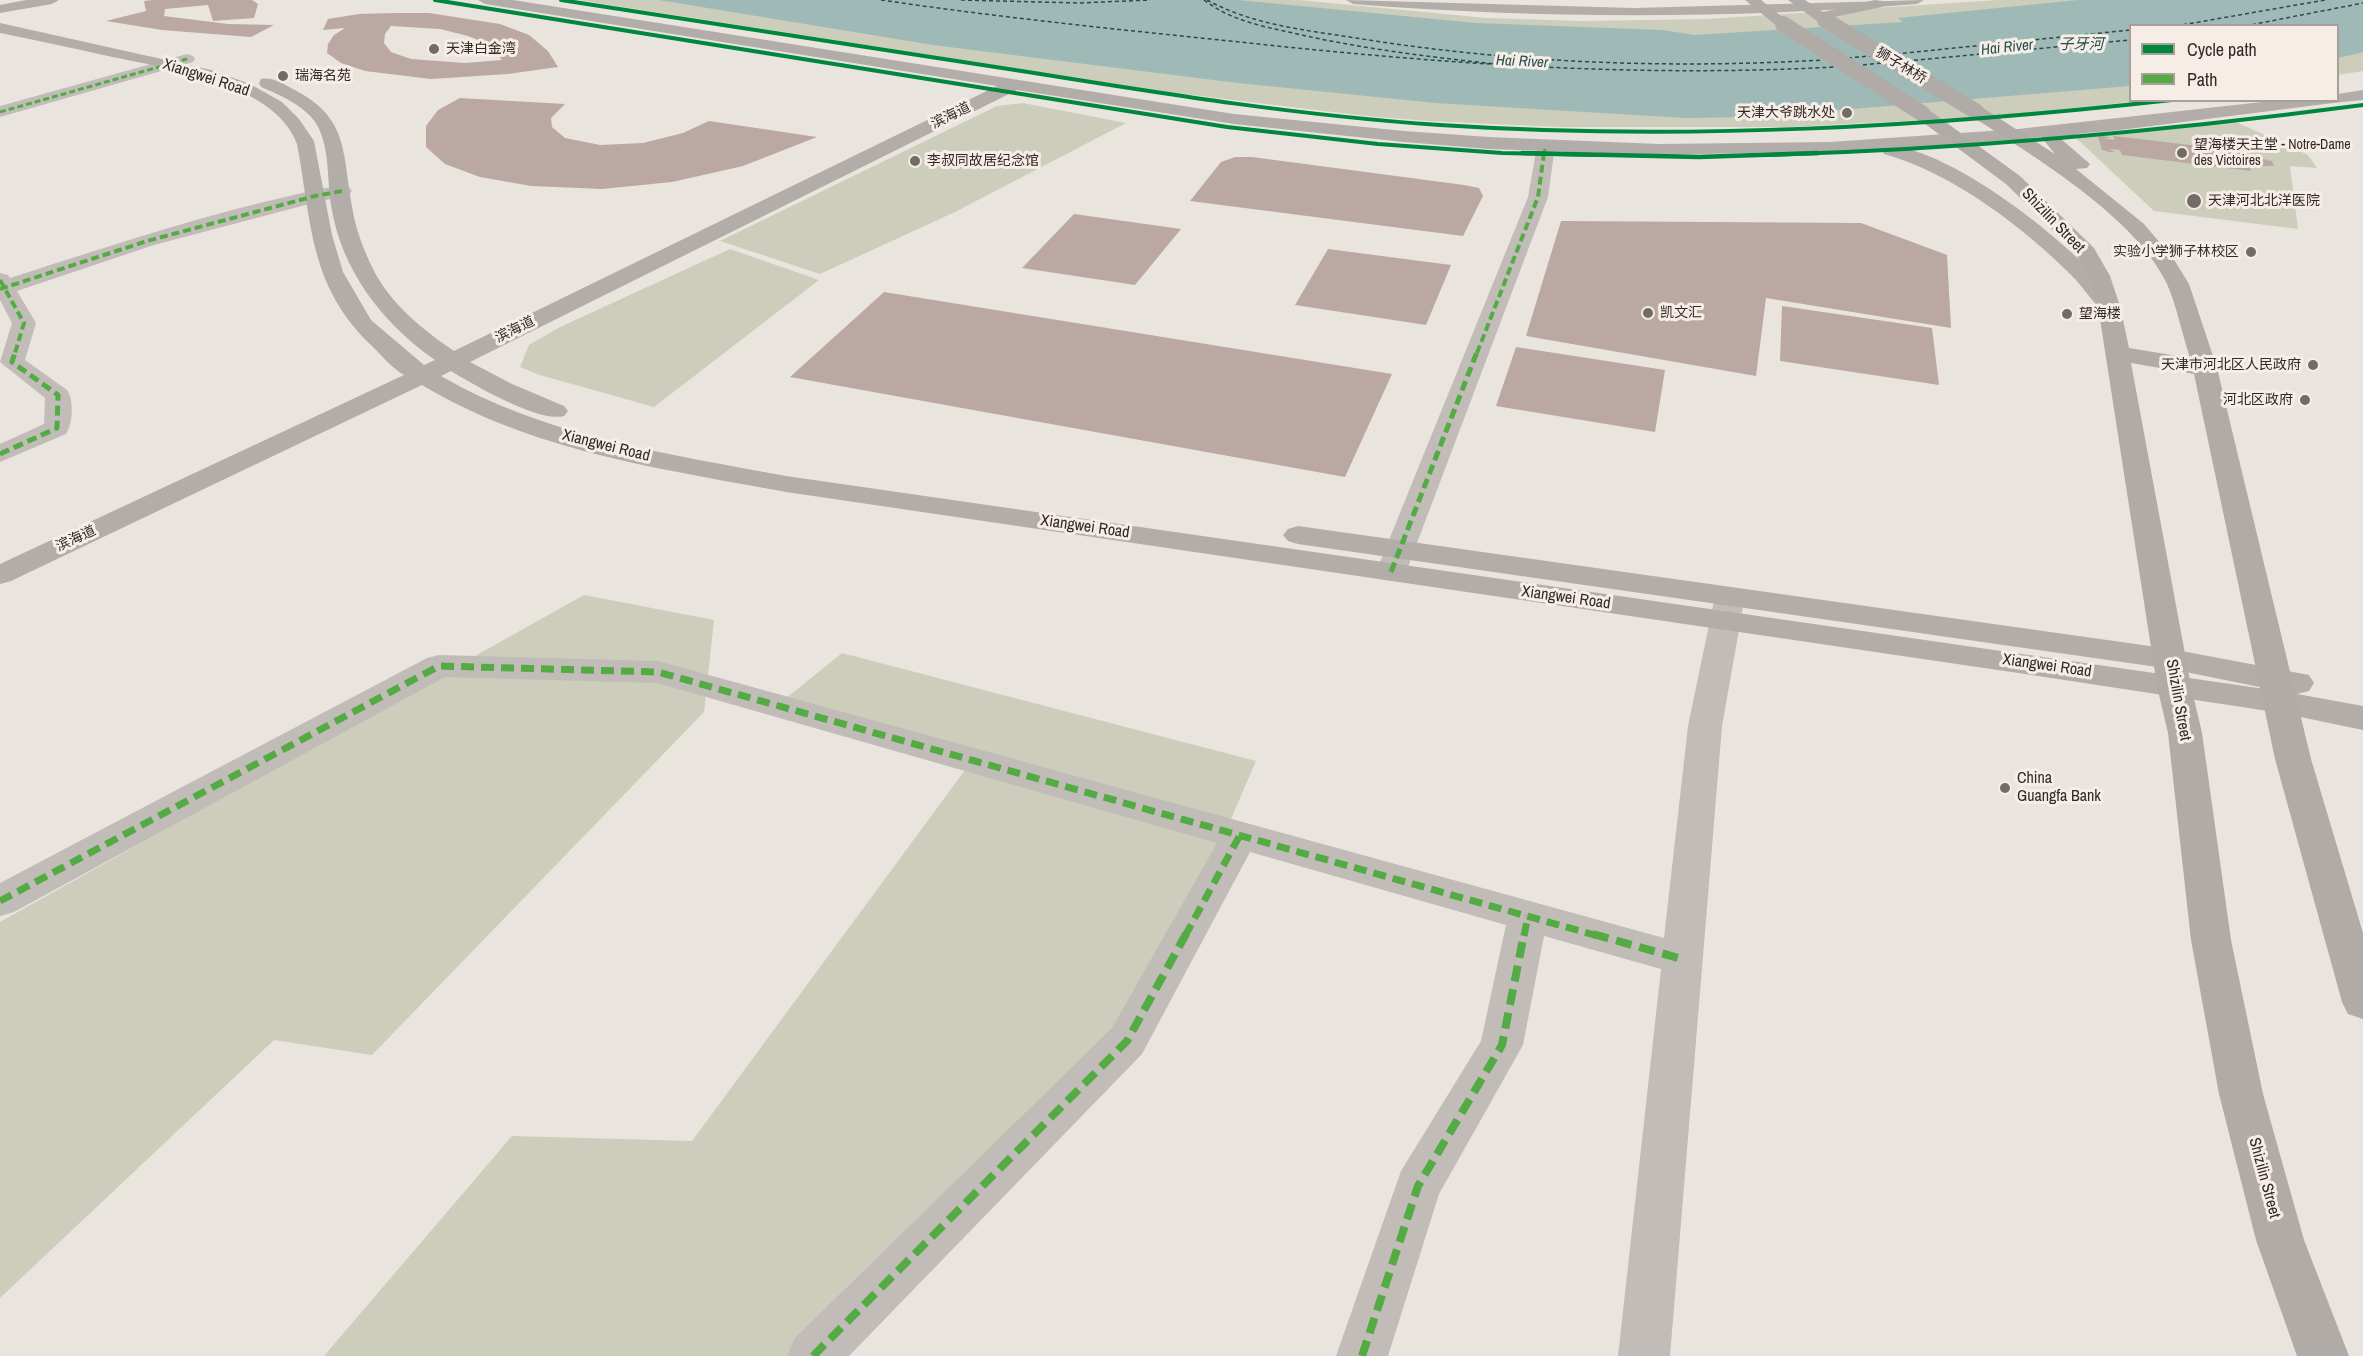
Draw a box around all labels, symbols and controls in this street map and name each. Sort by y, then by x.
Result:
legend [2129,24,2339,102]
water label: Hai River [1980,36,2034,60]
water label: 子牙河 [2059,36,2103,54]
text: Cycle path [2187,37,2257,62]
place label: 天津白金湾 [446,41,516,57]
marker: 天津白金湾 [427,42,441,56]
street label: 狮子林桥 [1873,44,1929,88]
water label: Hai River [1496,52,1548,72]
street label: Xiangwei Road [160,55,252,101]
text: Path [2187,67,2217,92]
place label: 瑞海名苑 [295,68,351,84]
marker: 瑞海名苑 [276,69,290,83]
street label: 滨海道 [928,99,974,133]
place label: 天津大爷跳水处 [1737,105,1835,121]
marker: 天津大爷跳水处 [1840,106,1854,120]
place label: 望海楼天主堂 - Notre-Dame des Victoires [2194,137,2351,170]
marker: 望海楼天主堂 - Notre-Dame des Victoires [2175,146,2189,160]
place label: 李叔同故居纪念馆 [927,153,1039,169]
marker: 李叔同故居纪念馆 [908,154,922,168]
street label: Shizilin Street [2017,185,2089,257]
marker: 天津河北北洋医院 [2185,192,2203,210]
place label: 天津河北北洋医院 [2208,193,2320,209]
place label: 实验小学狮子林校区 [2113,244,2239,260]
marker: 实验小学狮子林校区 [2244,245,2258,259]
place label: 凯文汇 [1660,305,1702,321]
marker: 凯文汇 [1641,306,1655,320]
place label: 望海楼 [2079,306,2121,322]
marker: 望海楼 [2060,307,2074,321]
street label: 滨海道 [492,313,538,347]
place label: 天津市河北区人民政府 [2161,357,2301,373]
marker: 天津市河北区人民政府 [2306,358,2320,372]
place label: 河北区政府 [2223,392,2293,408]
marker: 河北区政府 [2298,393,2312,407]
street label: Xiangwei Road [560,426,652,466]
street label: Xiangwei Road [1039,511,1131,543]
street label: 滨海道 [53,523,99,555]
street label: Xiangwei Road [1520,582,1612,614]
street label: Xiangwei Road [2001,650,2093,682]
street label: Shizilin Street [2161,658,2195,742]
place label: China Guangfa Bank [2017,769,2101,807]
marker: China Guangfa Bank [1998,781,2012,795]
street label: Shizilin Street [2244,1136,2284,1220]

